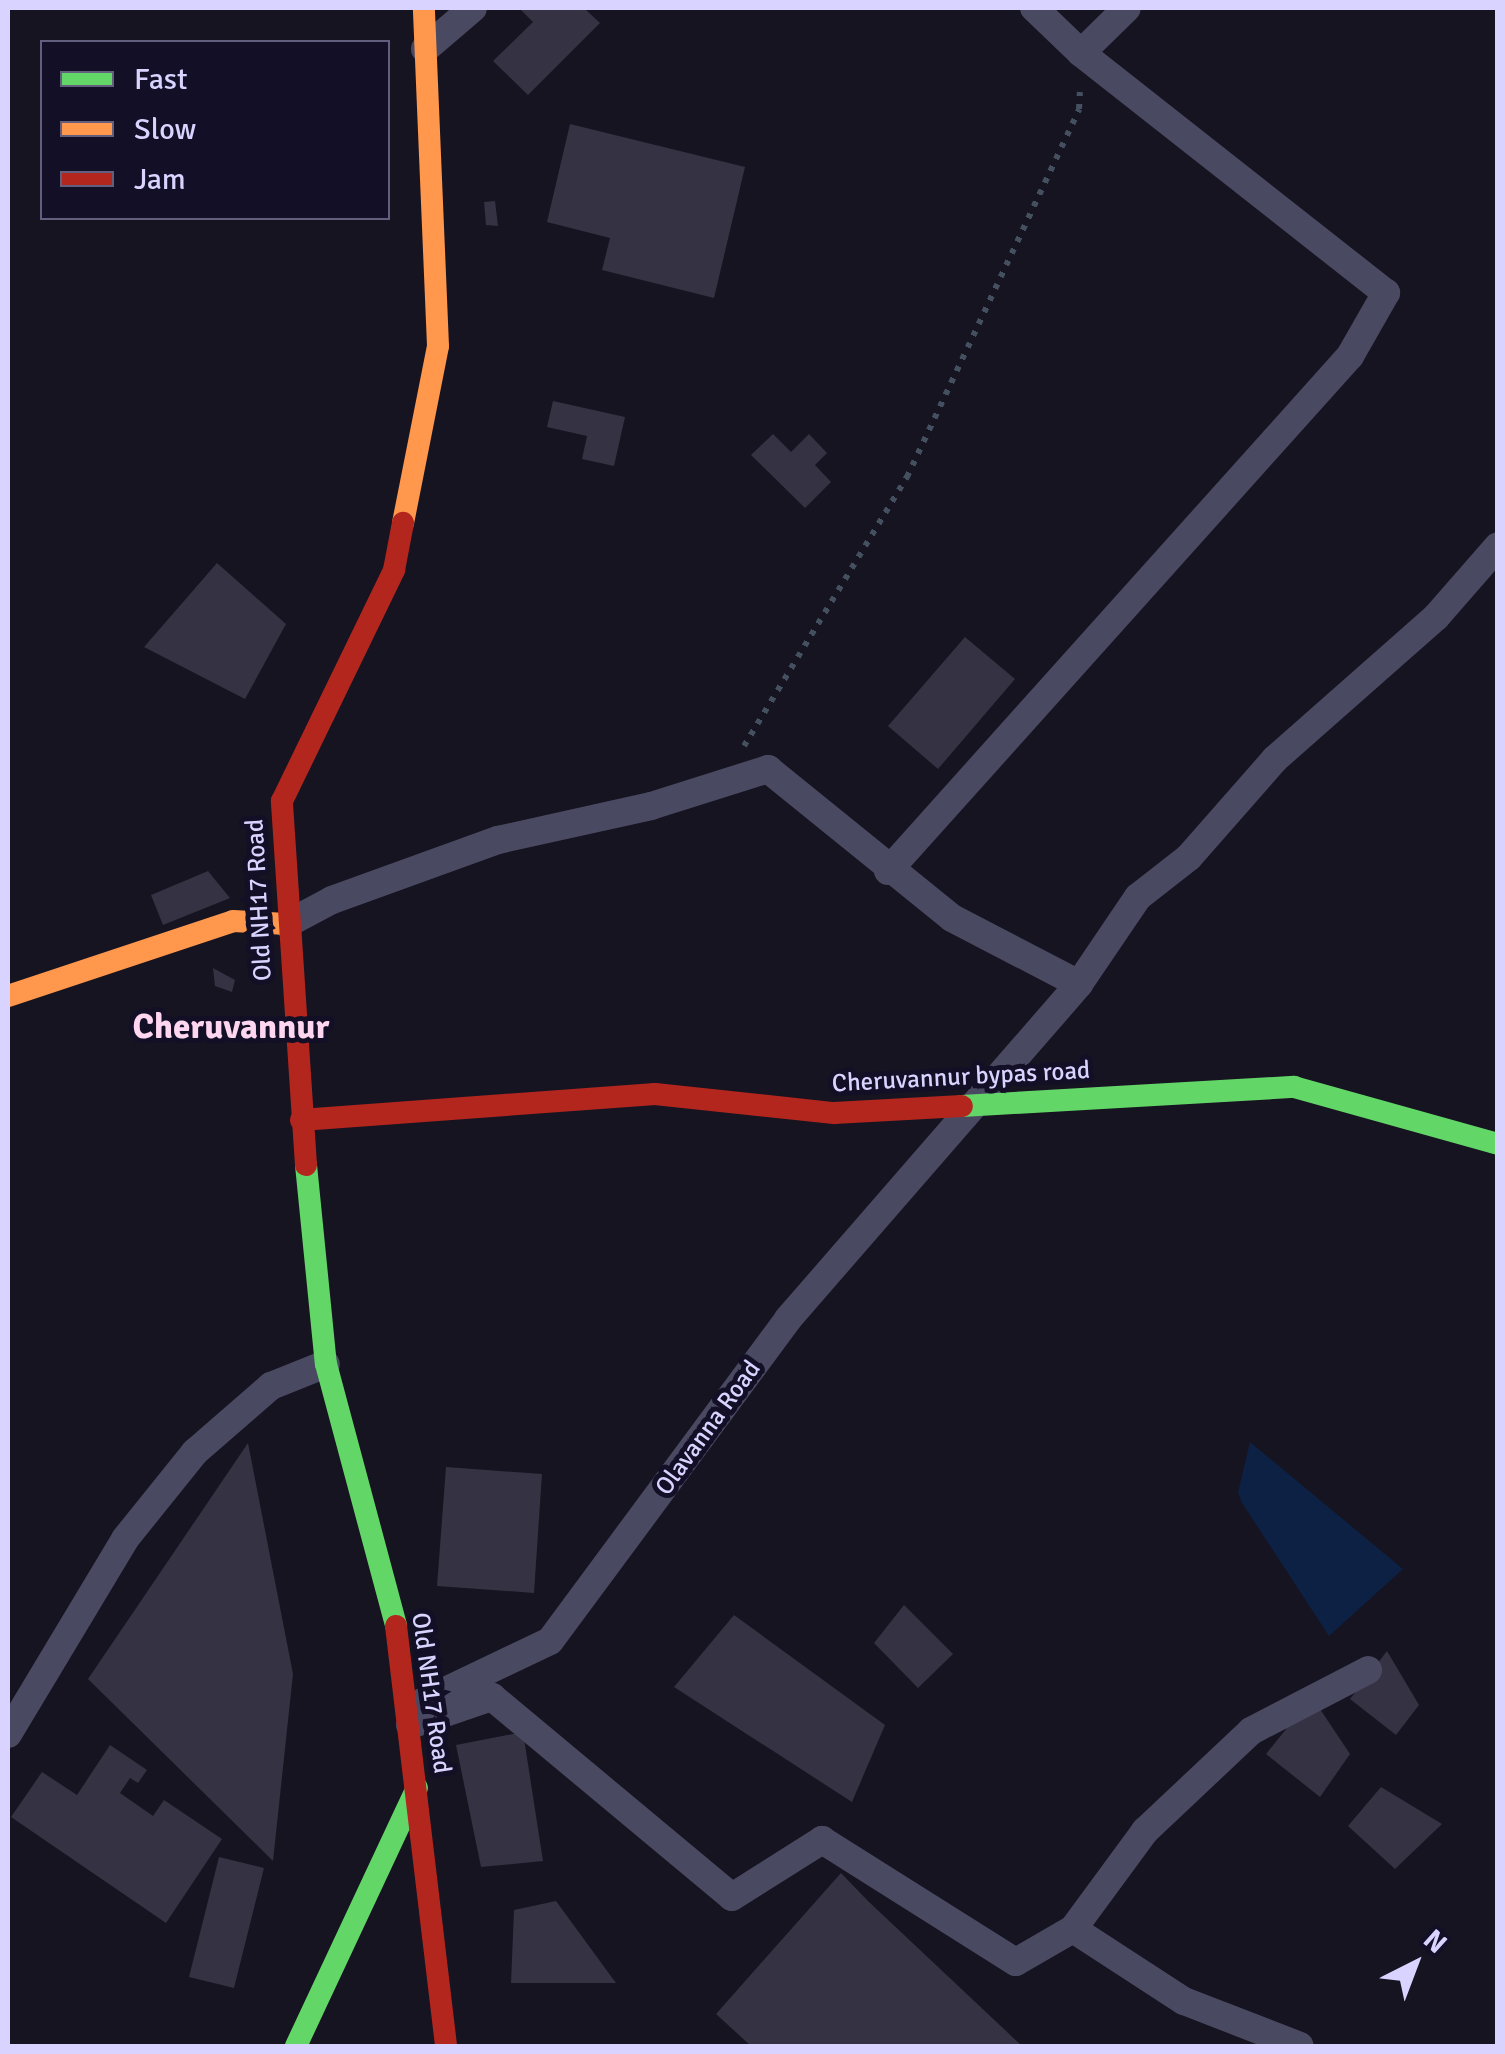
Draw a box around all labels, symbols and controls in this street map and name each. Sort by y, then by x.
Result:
legend [40,40,390,220]
text: Fast [134,61,187,98]
text: Slow [134,111,196,148]
text: Jam [134,161,186,198]
street label: Old NH17 Road [240,818,278,982]
district label: Cheruvannur [133,1006,329,1048]
street label: Cheruvannur bypas road [831,1055,1091,1099]
street label: Olavanna Road [649,1355,767,1501]
street label: Old NH17 Road [405,1611,457,1775]
north arrow [1365,1914,1465,2014]
text: N [1416,1923,1454,1961]

